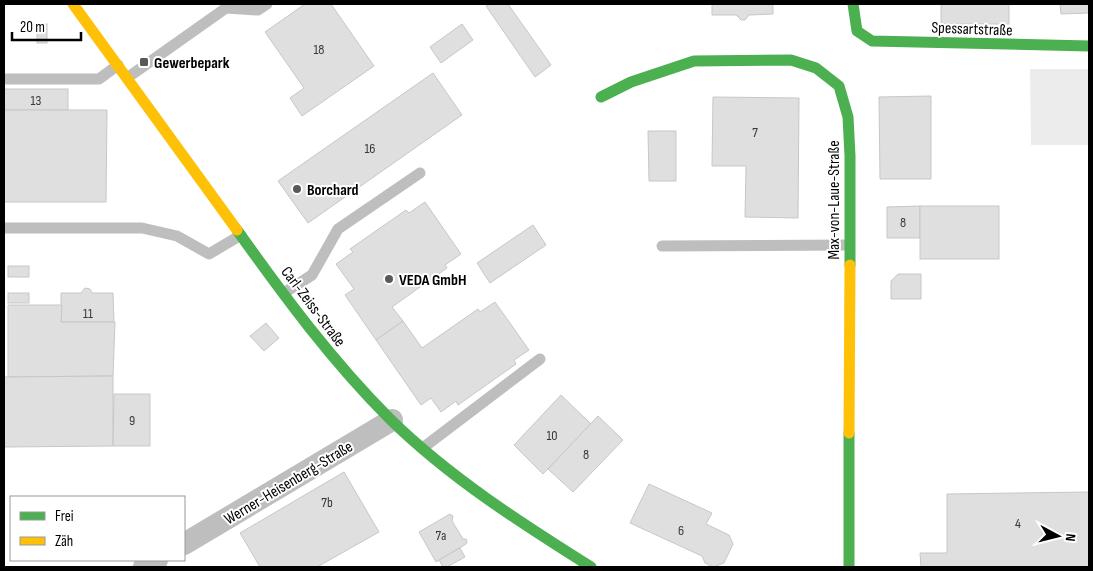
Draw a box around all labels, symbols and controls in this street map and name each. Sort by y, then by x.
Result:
scale bar [12,10,81,42]
text: 20 m [20,18,45,37]
street label: Spessartstraße [931,19,1013,40]
house number: 18 [313,41,325,58]
place label: Gewerbepark [154,54,230,73]
marker: Gewerbepark [138,56,150,68]
house number: 13 [31,92,42,109]
house number: 7 [752,124,758,141]
house number: 16 [364,140,376,157]
street label: Max-von-Laue-Straße [825,140,844,260]
place label: Borchard [307,181,359,200]
marker: Borchard [291,183,303,195]
house number: 8 [900,214,906,231]
street label: Carl-Zeiss-Straße [277,263,349,351]
place label: VEDA GmbH [399,271,466,290]
marker: VEDA GmbH [383,273,395,285]
house number: 11 [83,305,93,322]
house number: 9 [129,412,135,429]
house number: 10 [546,427,558,444]
street label: Werner-Heisenberg-Straße [221,437,356,529]
house number: 8 [583,446,589,463]
house number: 7b [321,494,333,511]
legend [10,496,185,561]
text: Frei [55,507,74,526]
north arrow [1033,511,1083,561]
house number: 4 [1015,515,1021,532]
house number: 6 [678,522,684,539]
house number: 7a [436,527,446,544]
text: Zäh [55,532,73,551]
text: N [1062,533,1079,542]

